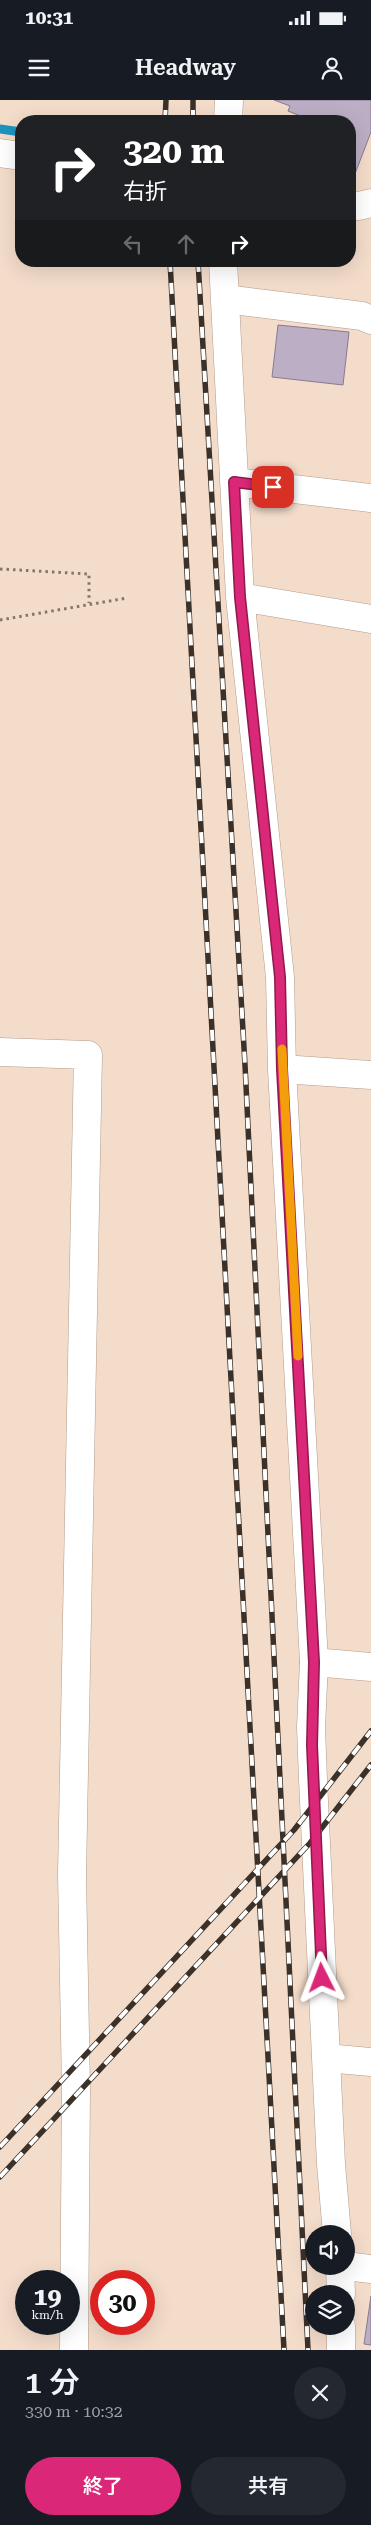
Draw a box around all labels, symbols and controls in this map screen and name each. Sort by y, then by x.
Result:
text: 10:31 [25,6,74,29]
icon: menu [25,54,53,82]
icon: person [318,54,346,82]
text: Headway [135,55,236,80]
text: 320 m [123,131,224,172]
icon: right [40,135,105,200]
text: 右折 [123,179,167,204]
icon: left [119,230,147,258]
icon: ahead [172,230,200,258]
icon: right [225,230,253,258]
pin [252,466,294,508]
icon: arrive [259,473,287,501]
position arrow [295,1951,347,2003]
map controls [305,2225,355,2335]
button: sound [305,2225,355,2275]
speed limit sign: 30 [90,2270,155,2335]
text: 19 [33,2282,62,2311]
button: layers [305,2285,355,2335]
text: km/h [31,2308,64,2322]
text: 1 分 [25,2365,79,2400]
button: close [294,2367,346,2419]
text: 330 m · 10:32 [25,2402,123,2421]
button: 終了 [25,2457,181,2515]
button: 共有 [191,2457,346,2515]

